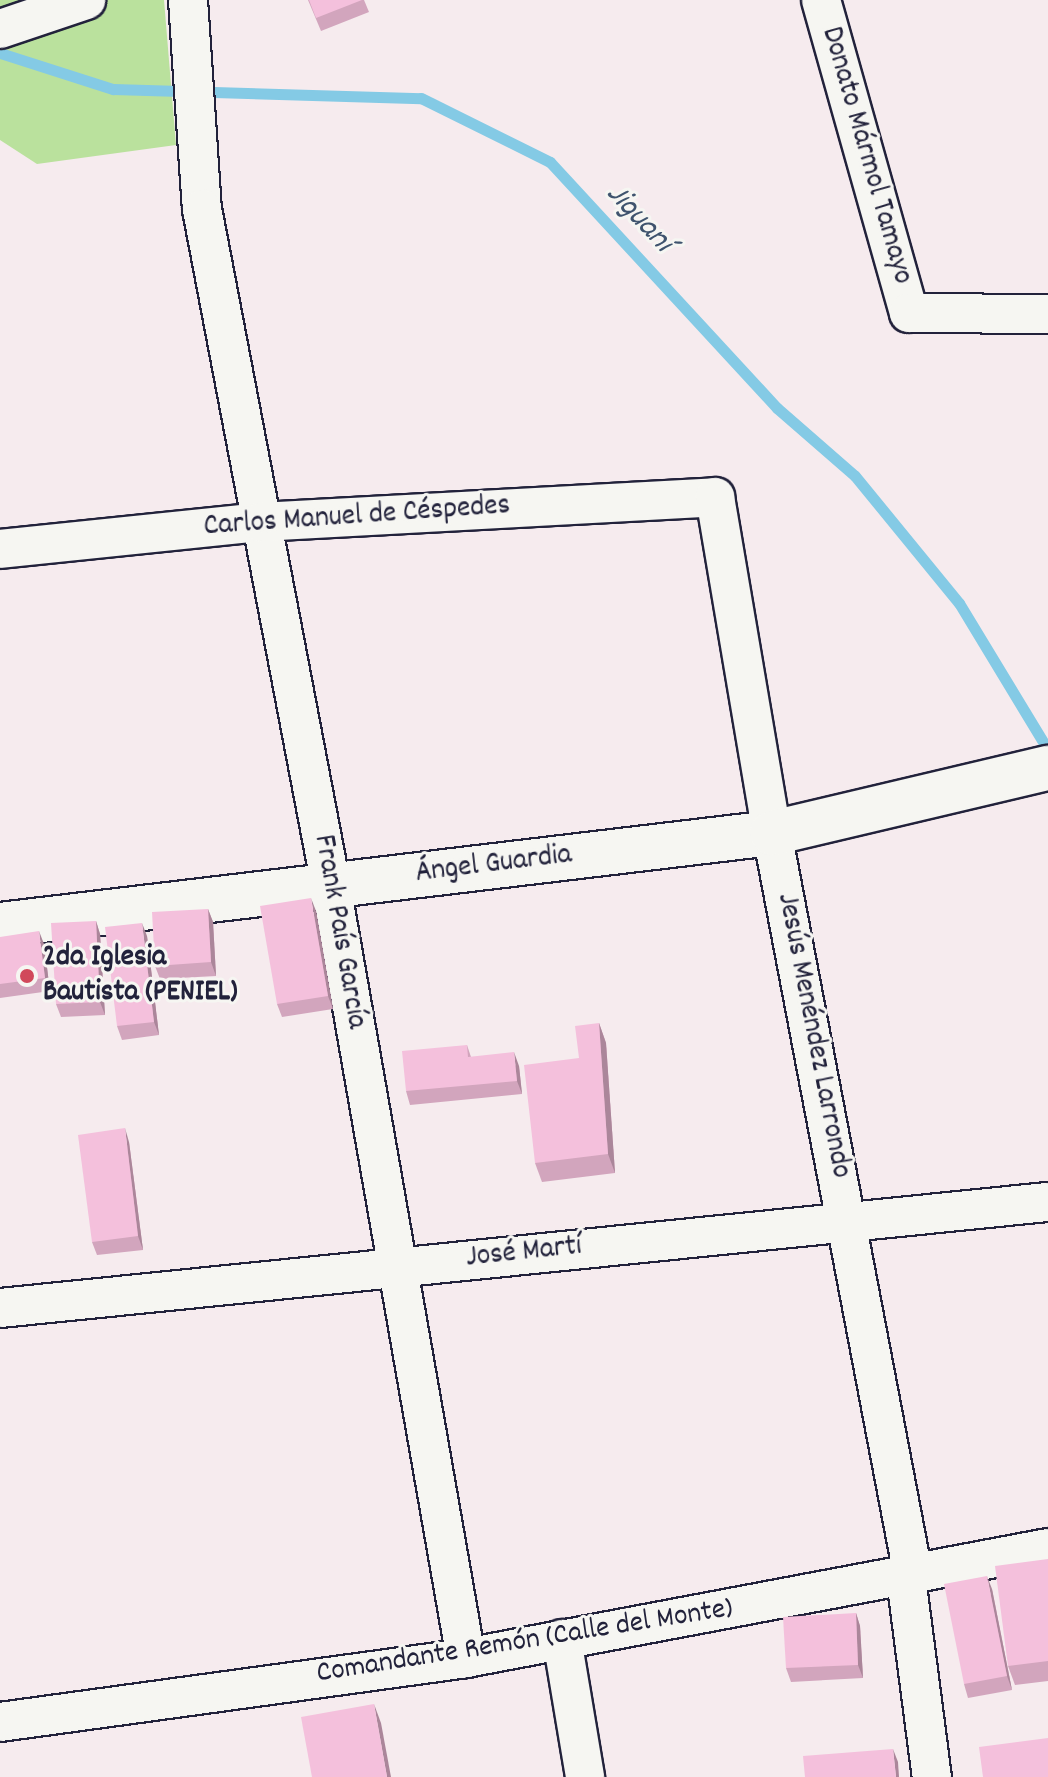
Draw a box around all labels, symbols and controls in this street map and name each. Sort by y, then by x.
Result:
street label: Donato Mármol Tamayo [811,23,919,289]
water label: Jiguaní [596,176,680,262]
street label: Carlos Manuel de Céspedes [203,489,511,547]
street label: Frank País García [303,832,373,1032]
street label: Ángel Guardia [414,839,574,893]
street label: Jesús Menéndez Larrondo [767,891,857,1181]
place label: 2da Iglesia Bautista (PENIEL) [43,941,238,1012]
marker: 2da Iglesia Bautista (PENIEL) [18,967,36,985]
street label: José Martí [464,1230,584,1278]
street label: Comandante Remón (Calle del Monte) [314,1592,736,1694]

